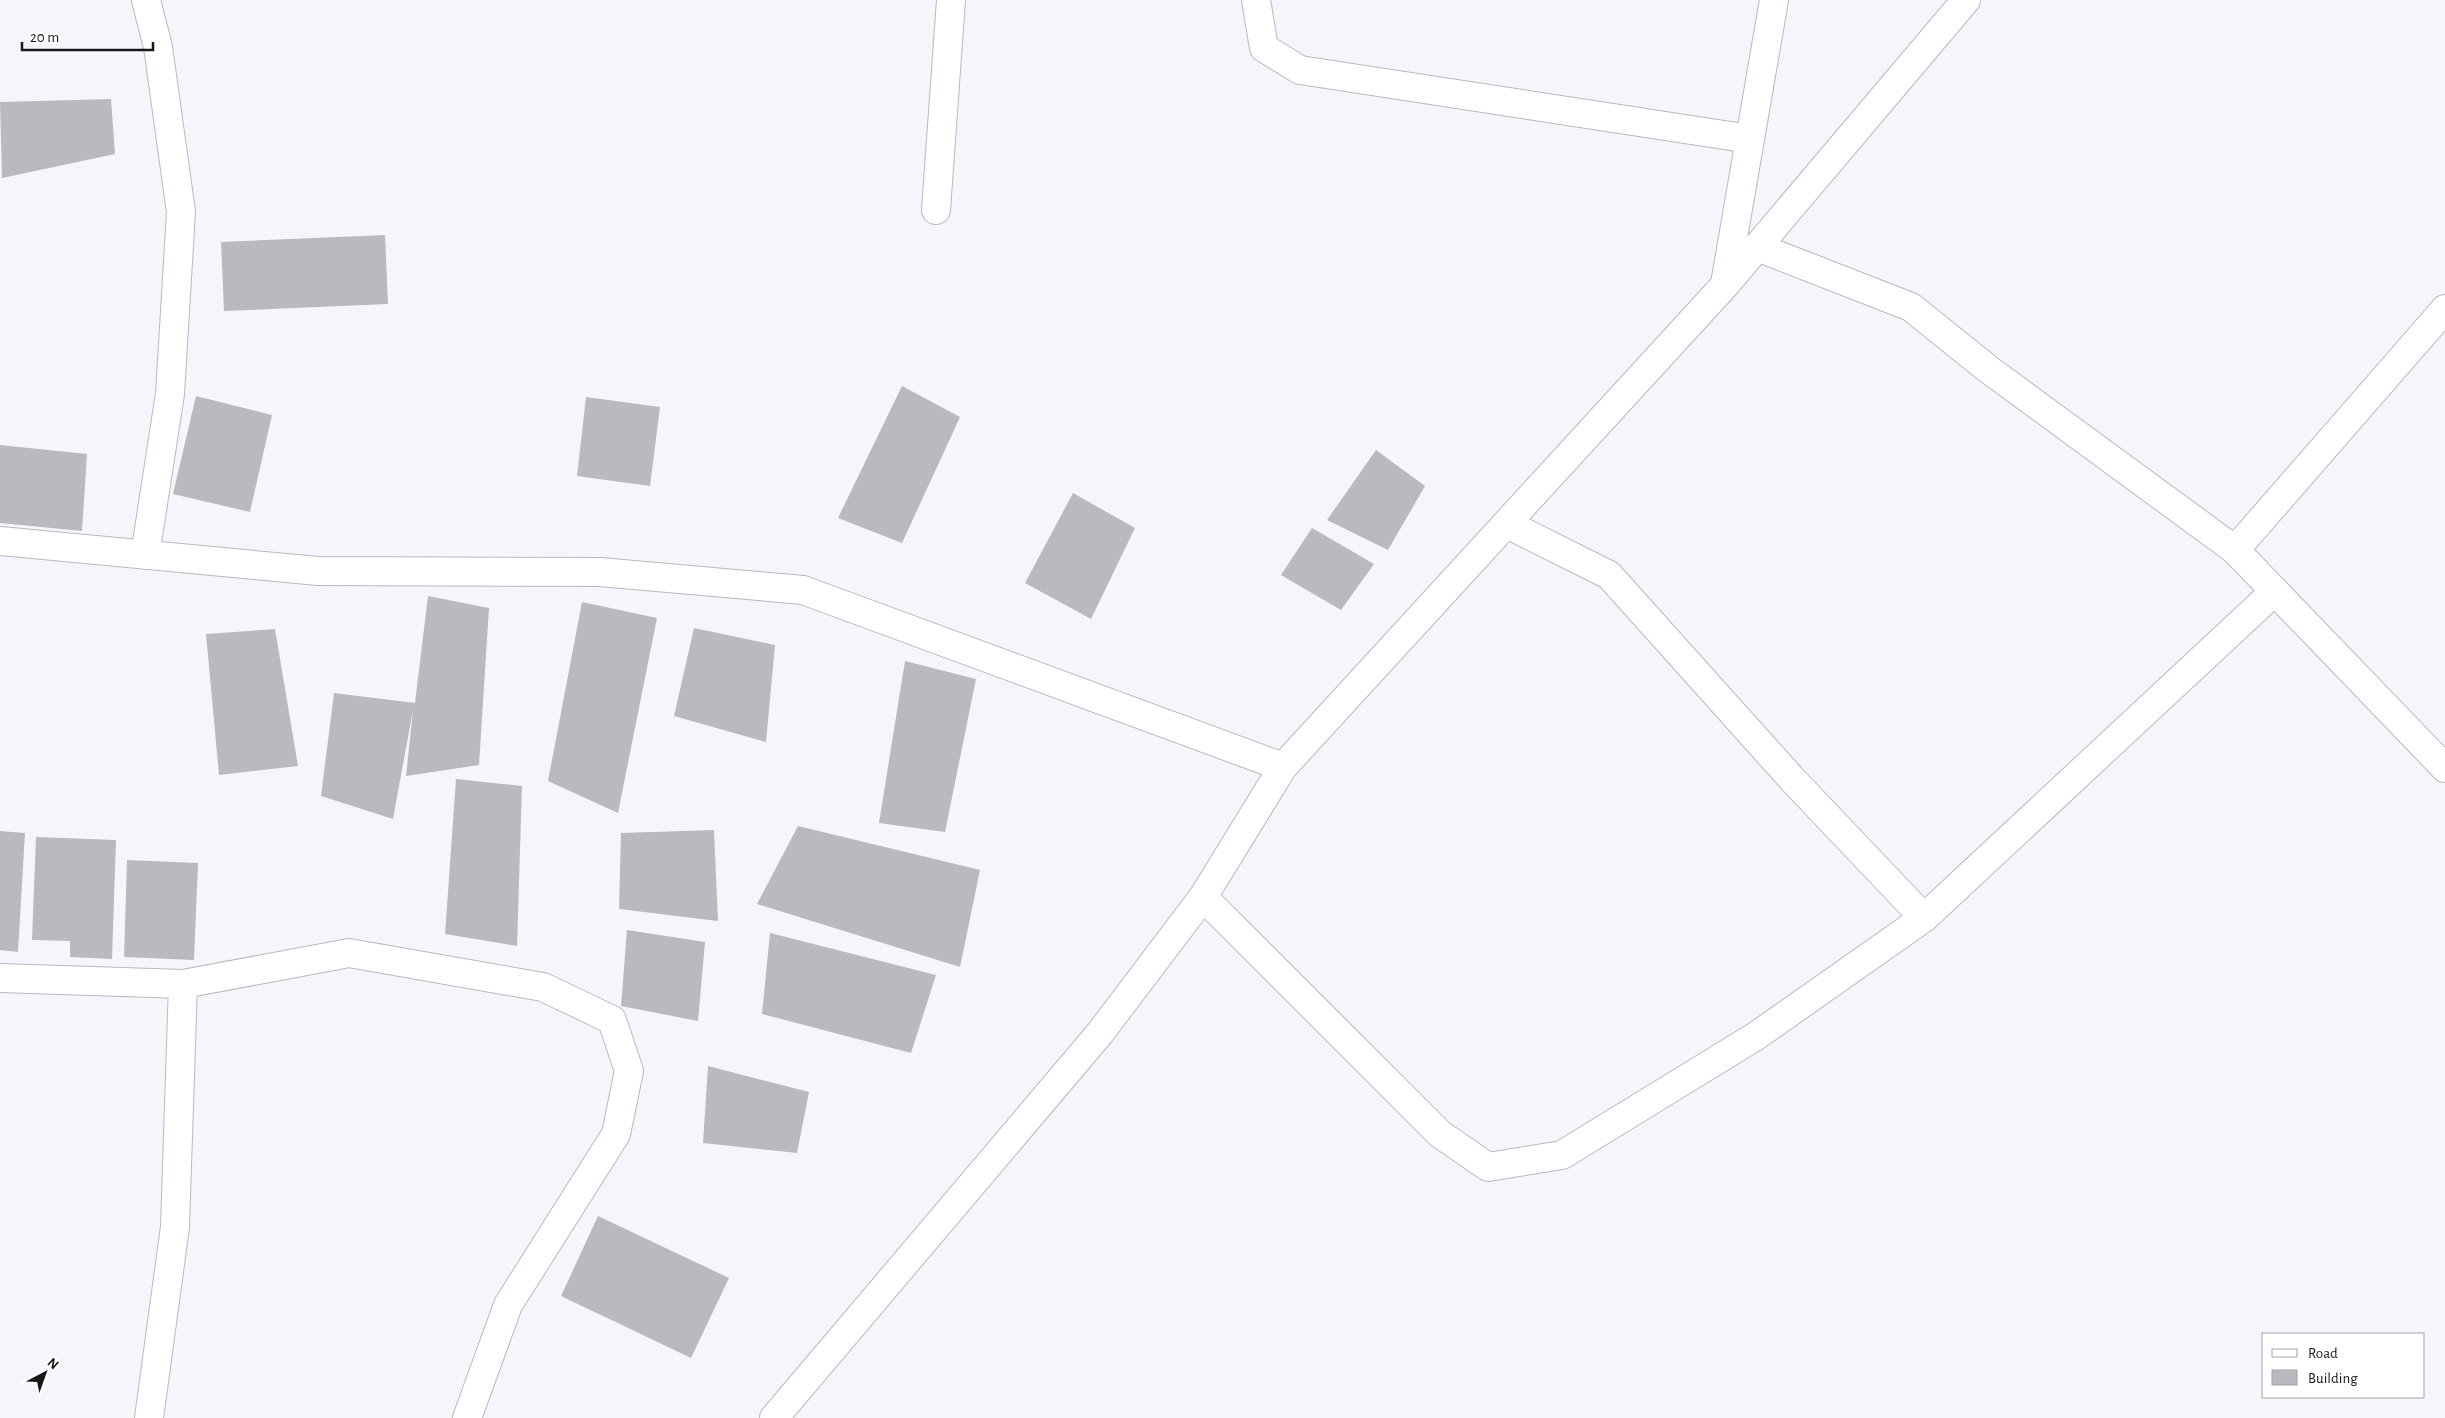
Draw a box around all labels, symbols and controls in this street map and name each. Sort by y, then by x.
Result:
scale bar [22,20,154,52]
text: 20 m [30,30,59,45]
legend [2262,1333,2425,1398]
text: Road [2308,1346,2338,1361]
north arrow [20,1348,70,1398]
text: N [45,1355,61,1372]
text: Building [2308,1371,2358,1386]

